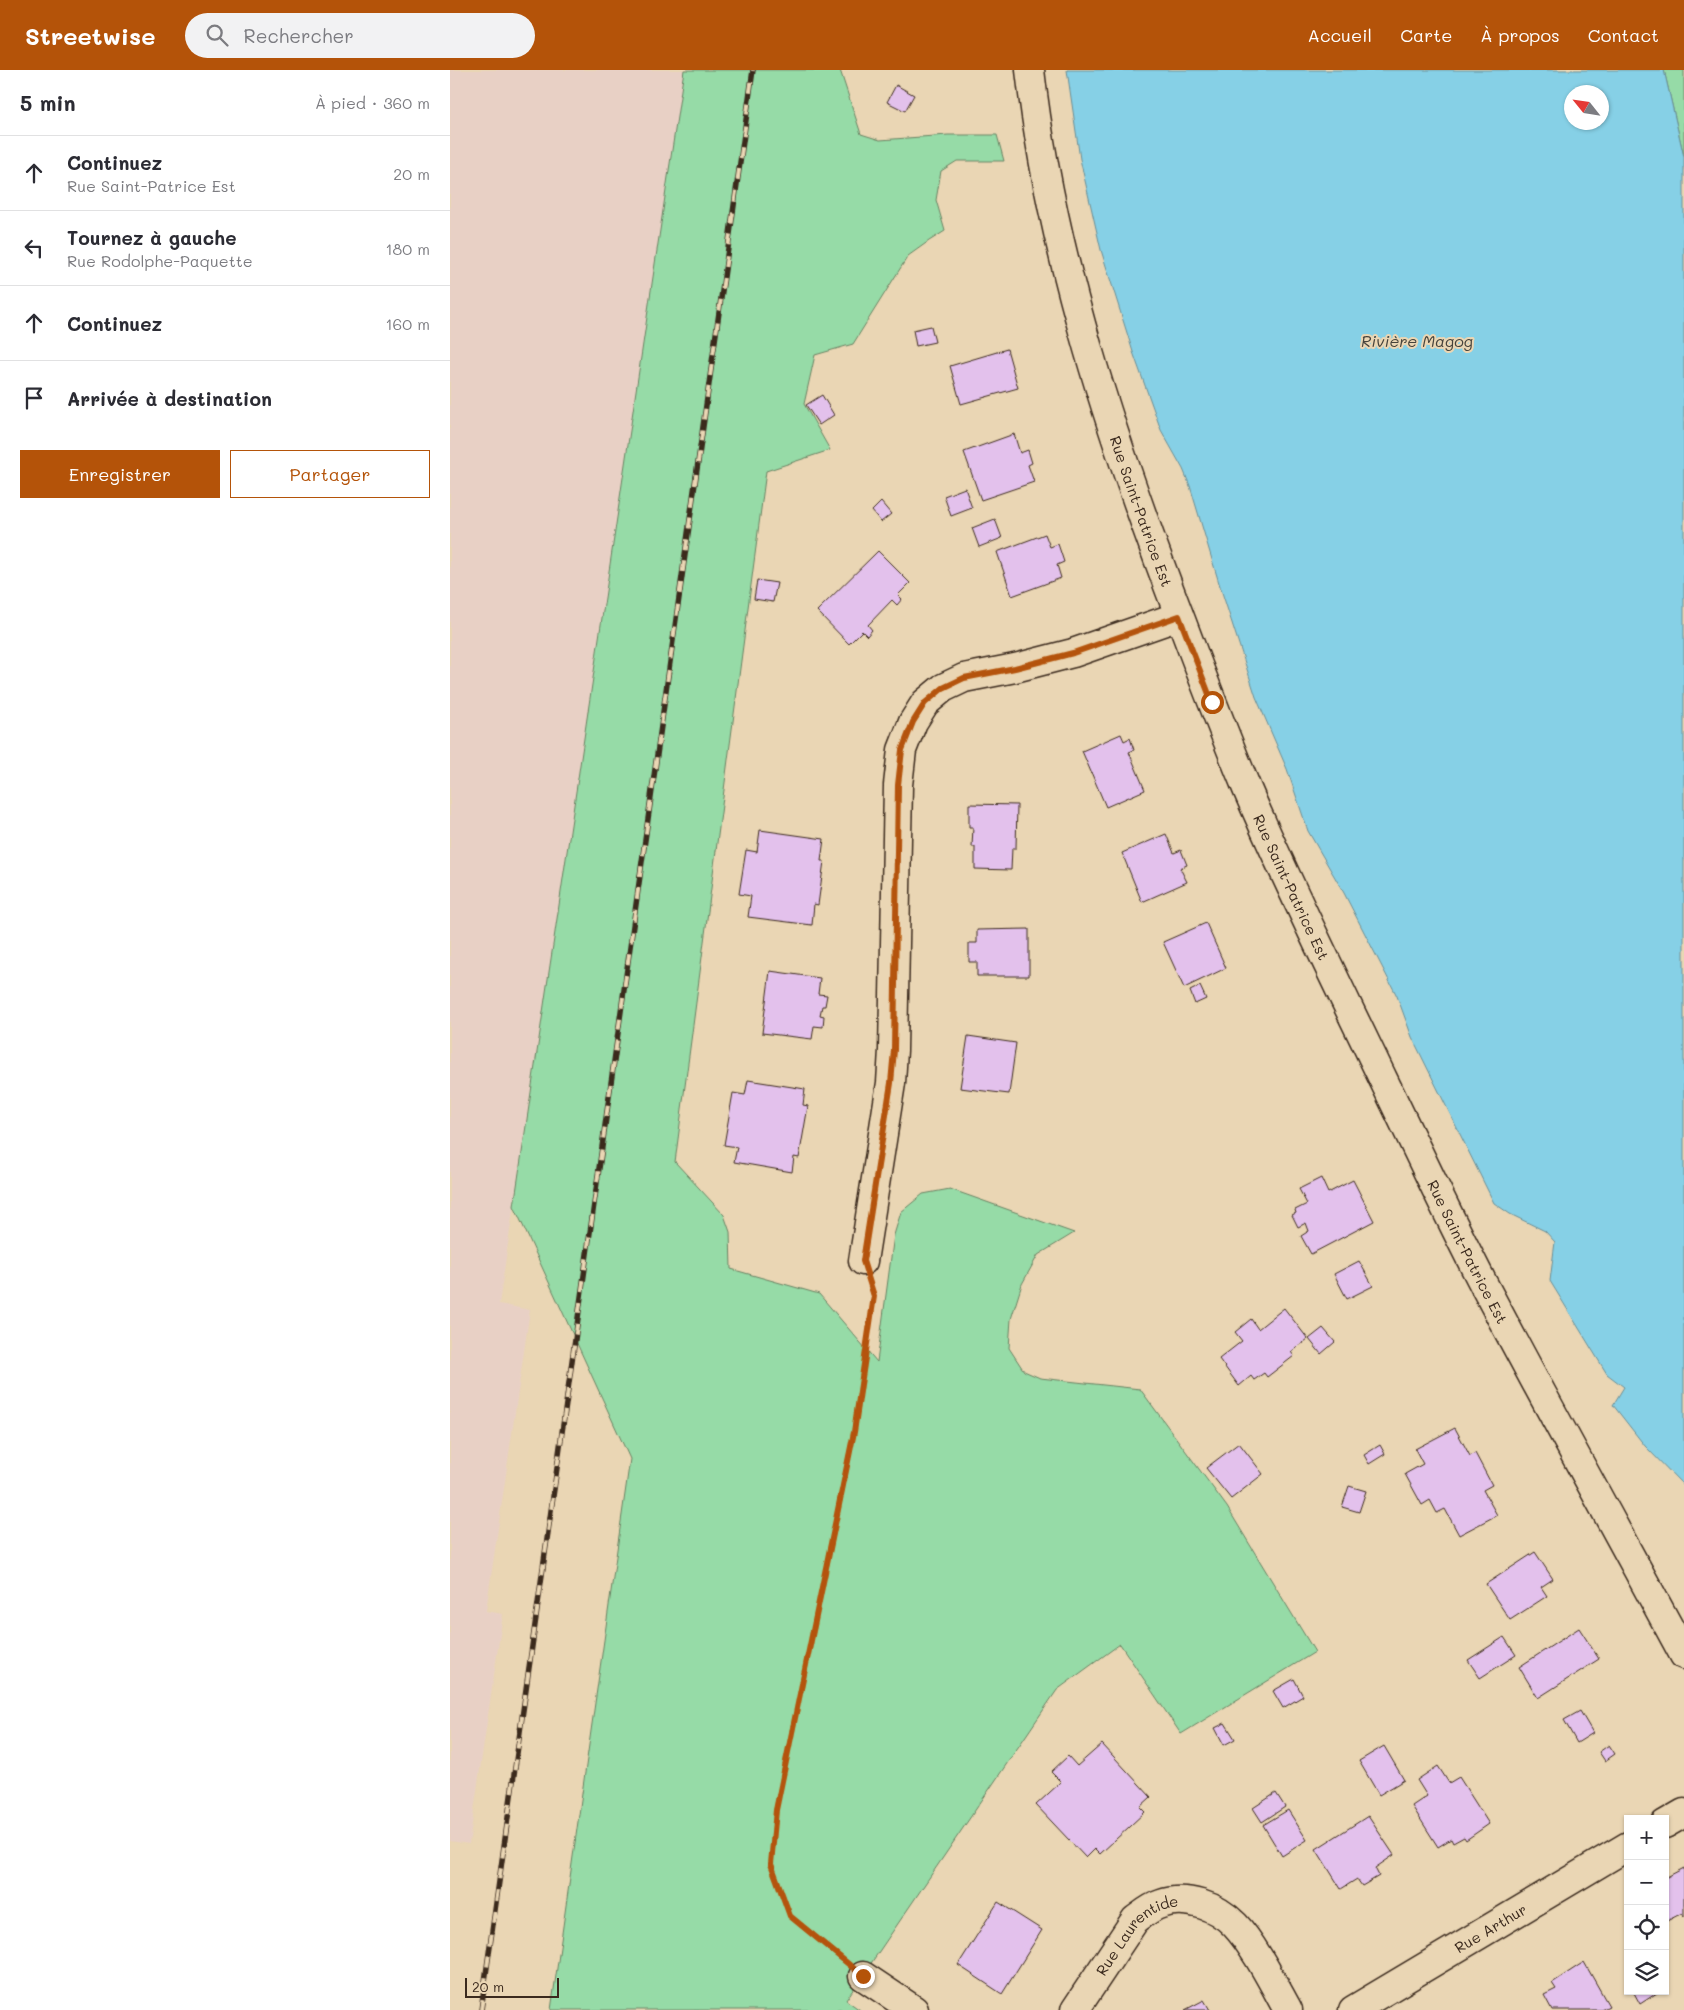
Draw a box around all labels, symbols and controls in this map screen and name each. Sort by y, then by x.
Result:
search box [185,13,535,58]
text: Streetwise [25,20,155,51]
icon: search [203,21,231,49]
text: Rechercher [243,23,354,48]
text: Accueil [1307,23,1372,47]
text: Carte [1400,23,1452,47]
text: À propos [1480,23,1560,47]
text: Contact [1588,23,1659,47]
north arrow [1564,85,1609,130]
text: 5 min [20,89,76,116]
text: À pied · 360 m [315,92,430,113]
text: Continuez [67,150,162,175]
icon: ahead [20,159,48,187]
text: 20 m [393,163,430,184]
text: Rue Saint-Patrice Est [67,175,236,196]
text: Tournez à gauche [67,225,236,250]
icon: left [20,234,48,262]
text: 180 m [385,238,430,259]
text: Rue Rodolphe-Paquette [67,250,253,271]
icon: ahead [20,309,48,337]
text: Continuez [67,311,162,336]
text: 160 m [385,313,430,334]
water label: Rivière Magog [1361,330,1473,351]
icon: arrive [20,384,48,412]
text: Arrivée à destination [67,386,272,411]
street label: Rue Saint-Patrice Est [1106,433,1177,589]
button: Enregistrer [20,450,220,498]
button: Partager [230,450,430,498]
route start [1201,691,1224,714]
street label: Rue Saint-Patrice Est [1249,811,1334,963]
street label: Rue Saint-Patrice Est [1423,1177,1512,1327]
map controls [1624,1815,1669,1995]
button: + [1624,1815,1669,1860]
button: − [1624,1860,1669,1905]
street label: Rue Laurentide [1091,1891,1179,1979]
street label: Rue Arthur [1451,1899,1530,1957]
button: locate [1624,1905,1669,1950]
button: layers [1624,1950,1669,1995]
route end [852,1965,875,1988]
scale bar [465,1975,559,1998]
text: 20 m [472,1977,504,1996]

